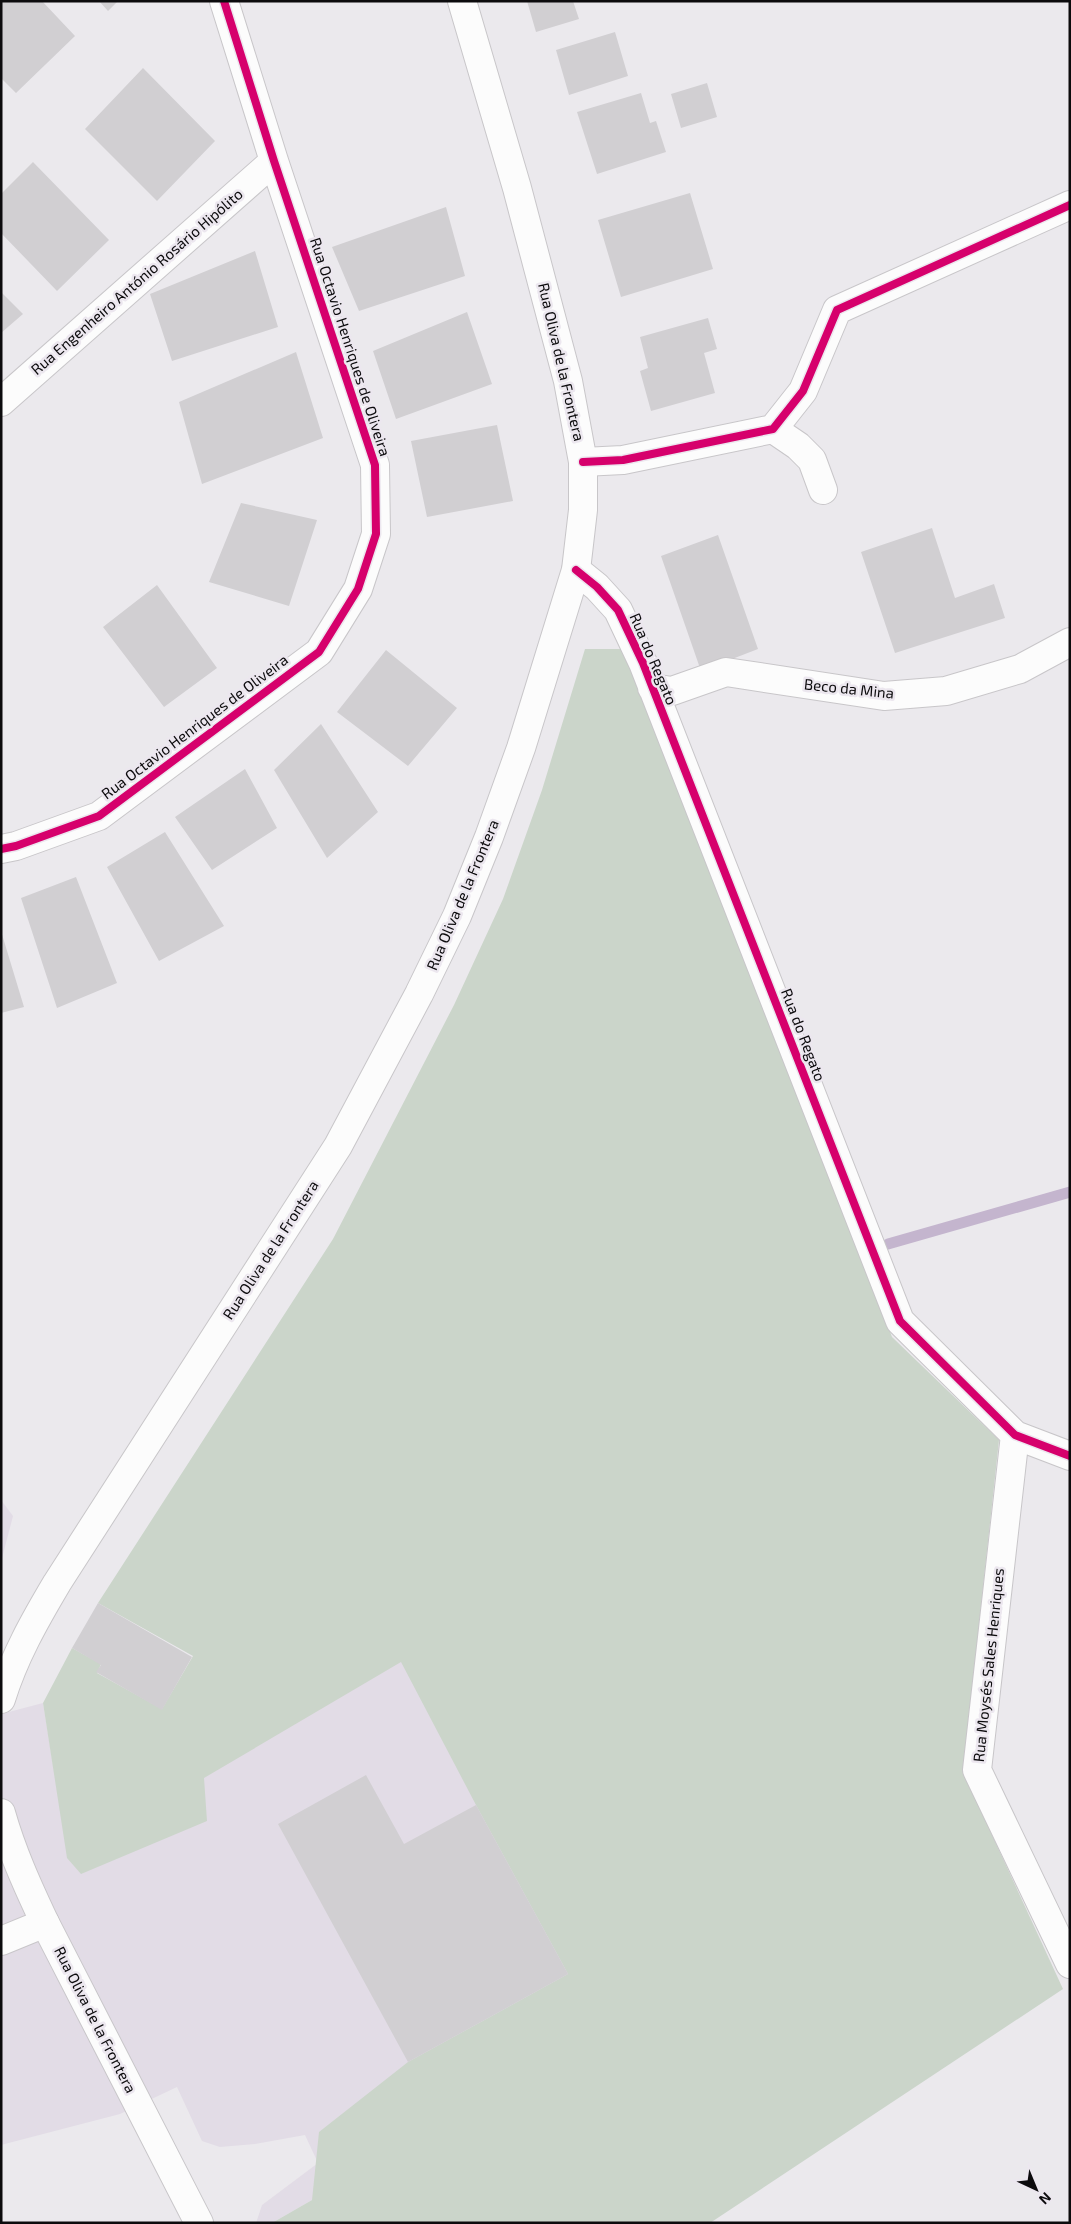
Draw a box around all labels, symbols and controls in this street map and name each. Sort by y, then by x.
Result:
street label: Rua Engenheiro António Rosário Hipólito [27,184,246,378]
street label: Rua Octavio Henriques de Oliveira [307,235,395,458]
street label: Rua Oliva de la Frontera [535,281,589,443]
street label: Rua do Regato [627,610,681,707]
street label: Rua Octavio Henriques de Oliveira [98,650,291,802]
street label: Beco da Mina [803,674,895,702]
street label: Rua Oliva de la Frontera [422,817,502,973]
street label: Rua do Regato [778,986,830,1084]
street label: Rua Oliva de la Frontera [218,1177,322,1322]
street label: Rua Moysés Sales Henriques [969,1567,1007,1763]
street label: Rua Oliva de la Frontera [51,1943,141,2096]
north arrow [1011,2164,1061,2214]
text: N [1036,2189,1055,2208]

